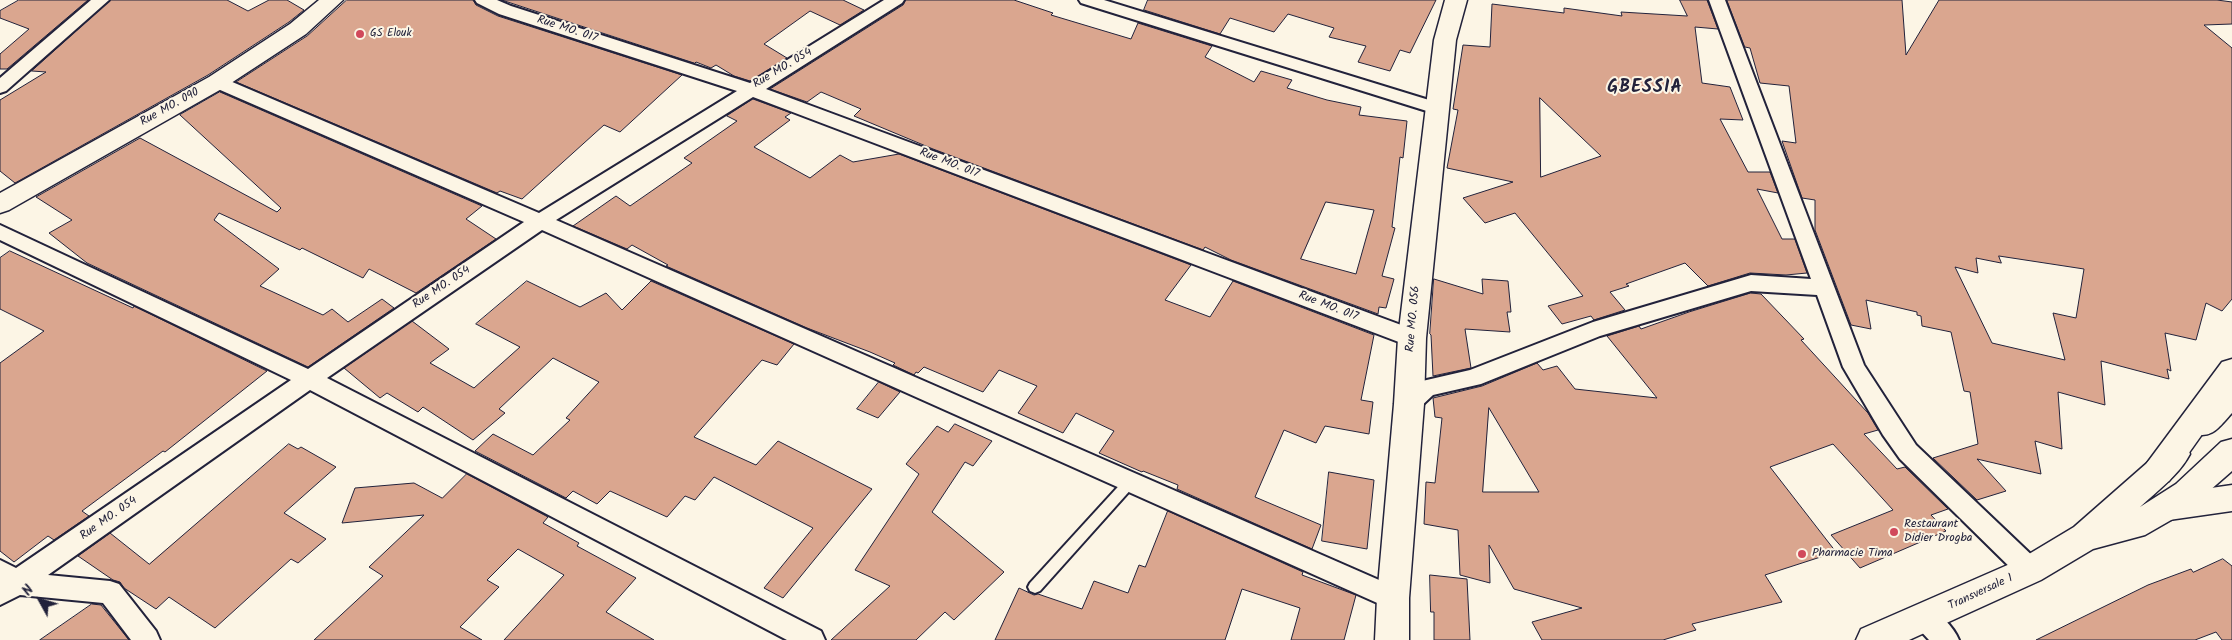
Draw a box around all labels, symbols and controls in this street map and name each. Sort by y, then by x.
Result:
street label: Rue MO. 017 [535,13,599,47]
place label: GS Elouk [370,27,412,41]
marker: GS Elouk [354,28,366,40]
street label: Rue MO. 054 [751,46,815,92]
district label: GBESSIA [1606,78,1684,100]
street label: Rue MO. 090 [138,86,202,130]
street label: Rue MO. 017 [917,146,981,182]
street label: Rue MO. 054 [410,263,474,313]
street label: Rue MO. 056 [1404,285,1424,353]
street label: Rue MO. 017 [1296,289,1360,325]
street label: Rue MO. 054 [78,494,140,544]
place label: Restaurant Didier Drogba [1904,518,1972,546]
marker: Restaurant Didier Drogba [1888,526,1900,538]
place label: Pharmacie Tima [1812,547,1893,561]
marker: Pharmacie Tima [1796,548,1808,560]
street label: Transversale 1 [1946,572,2016,614]
north arrow [15,575,65,625]
text: N [17,580,40,601]

